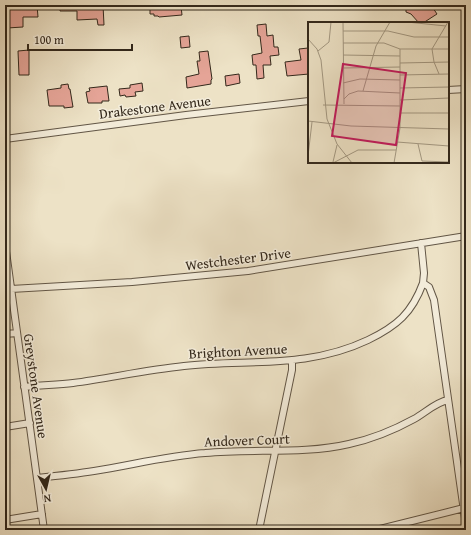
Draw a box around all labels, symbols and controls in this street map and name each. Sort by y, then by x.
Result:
inset map [308,22,449,163]
scale bar [28,26,132,52]
text: 100 m [34,31,64,48]
street label: Drakestone Avenue [98,90,212,124]
street label: Westchester Drive [184,243,292,275]
street label: Greystone Avenue [19,332,53,440]
street label: Brighton Avenue [188,338,288,364]
street label: Andover Court [204,429,290,451]
north arrow [26,469,66,509]
text: N [42,490,52,507]

